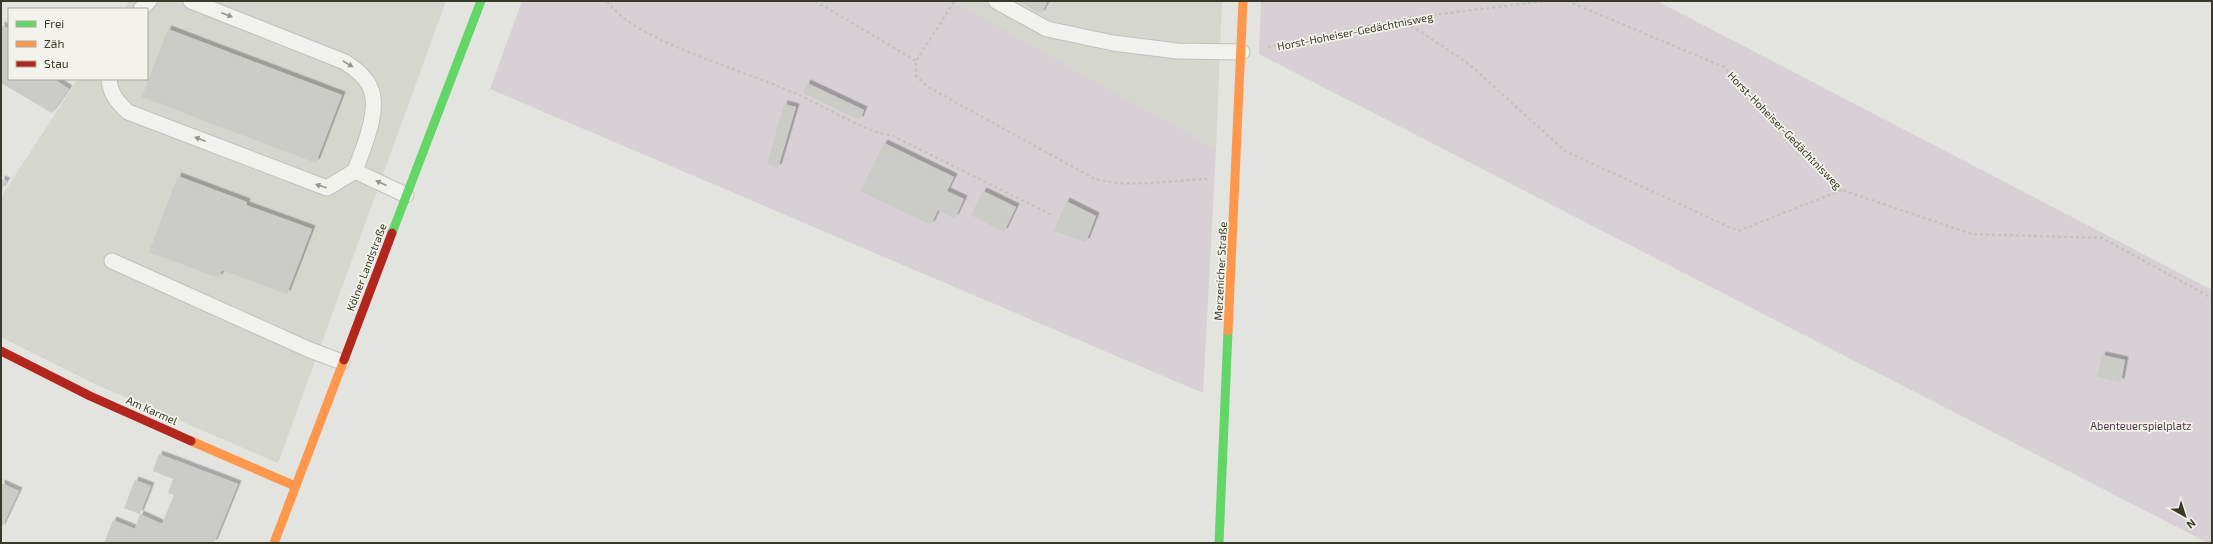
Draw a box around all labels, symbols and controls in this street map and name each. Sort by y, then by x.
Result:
legend [8,8,148,80]
street label: Horst-Hoheiser-Gedächtnisweg [1276,9,1434,53]
one-way arrow [222,13,234,19]
text: Frei [44,16,64,30]
text: Zäh [44,36,64,50]
text: Stau [44,56,69,70]
one-way arrow [342,60,354,67]
street label: Horst-Hoheiser-Gedächtnisweg [1725,68,1845,192]
one-way arrow [194,136,206,142]
one-way arrow [375,180,387,186]
one-way arrow [315,182,327,188]
street label: Kölner Landstraße [343,221,389,313]
street label: Merzenicher Straße [1211,221,1229,321]
street label: Am Karmel [124,393,180,427]
park label: Abenteuerspielplatz [2090,419,2192,432]
north arrow [2165,496,2205,536]
text: N [2184,517,2199,532]

